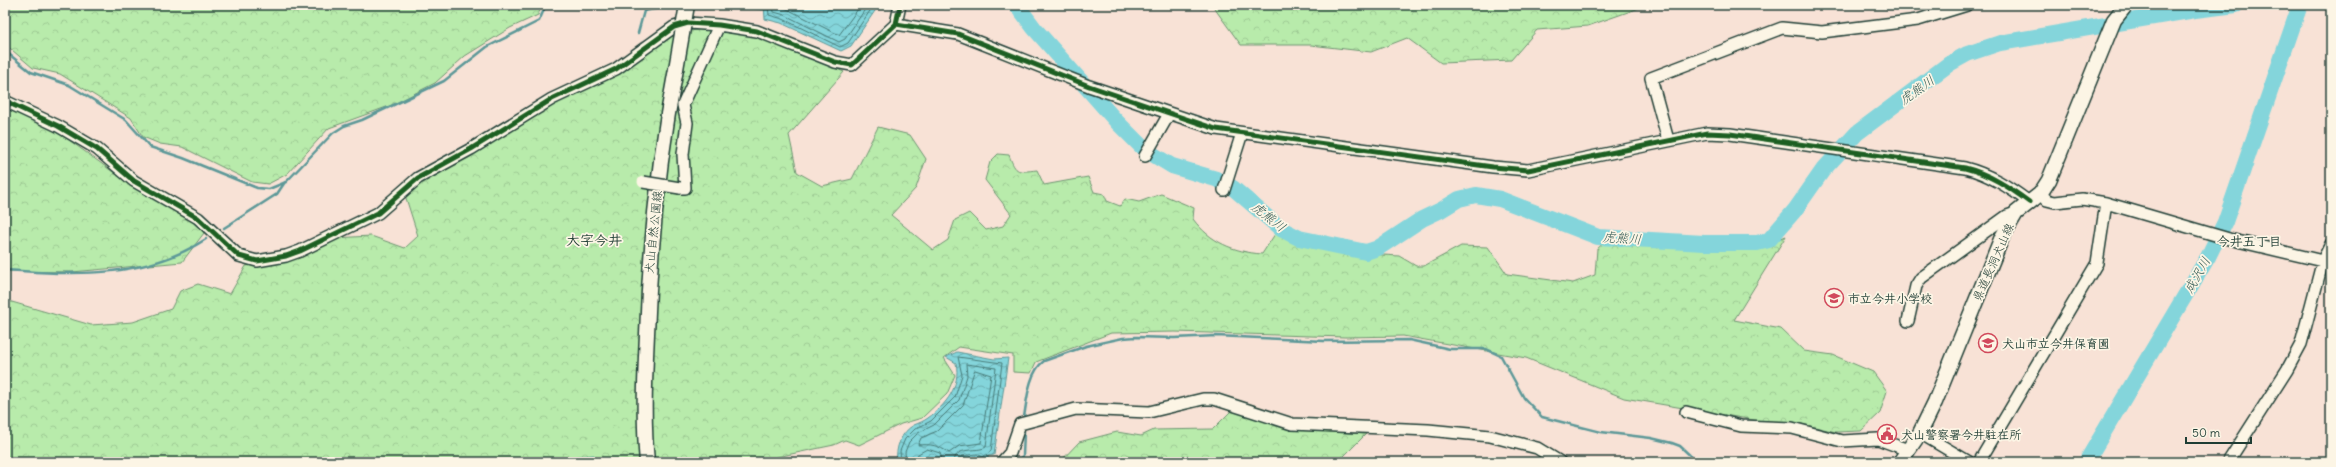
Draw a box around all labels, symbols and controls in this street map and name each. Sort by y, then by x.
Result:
water label: 虎熊川 [1896,72,1938,108]
street label: 犬山自然公園線 [641,189,665,275]
water label: 虎熊川 [1248,198,1290,236]
street label: 県道長洞犬山線 [1969,221,2017,303]
water label: 虎熊川 [1602,228,1642,248]
district label: 大字今井 [566,231,622,249]
district label: 今井五丁目 [2216,233,2282,250]
water label: 成沢川 [2180,254,2214,296]
school or university icon: 市立今井小学校 [1823,287,1845,309]
place label: 市立今井小学校 [1848,291,1932,306]
school or university icon: 犬山市立今井保育園 [1977,332,1999,354]
place label: 犬山市立今井保育園 [2002,336,2110,351]
scale bar [2186,419,2251,445]
public building icon: 犬山警察署今井駐在所 [1876,423,1898,445]
text: 50 m [2192,425,2221,440]
place label: 犬山警察署今井駐在所 [1901,427,2022,442]

